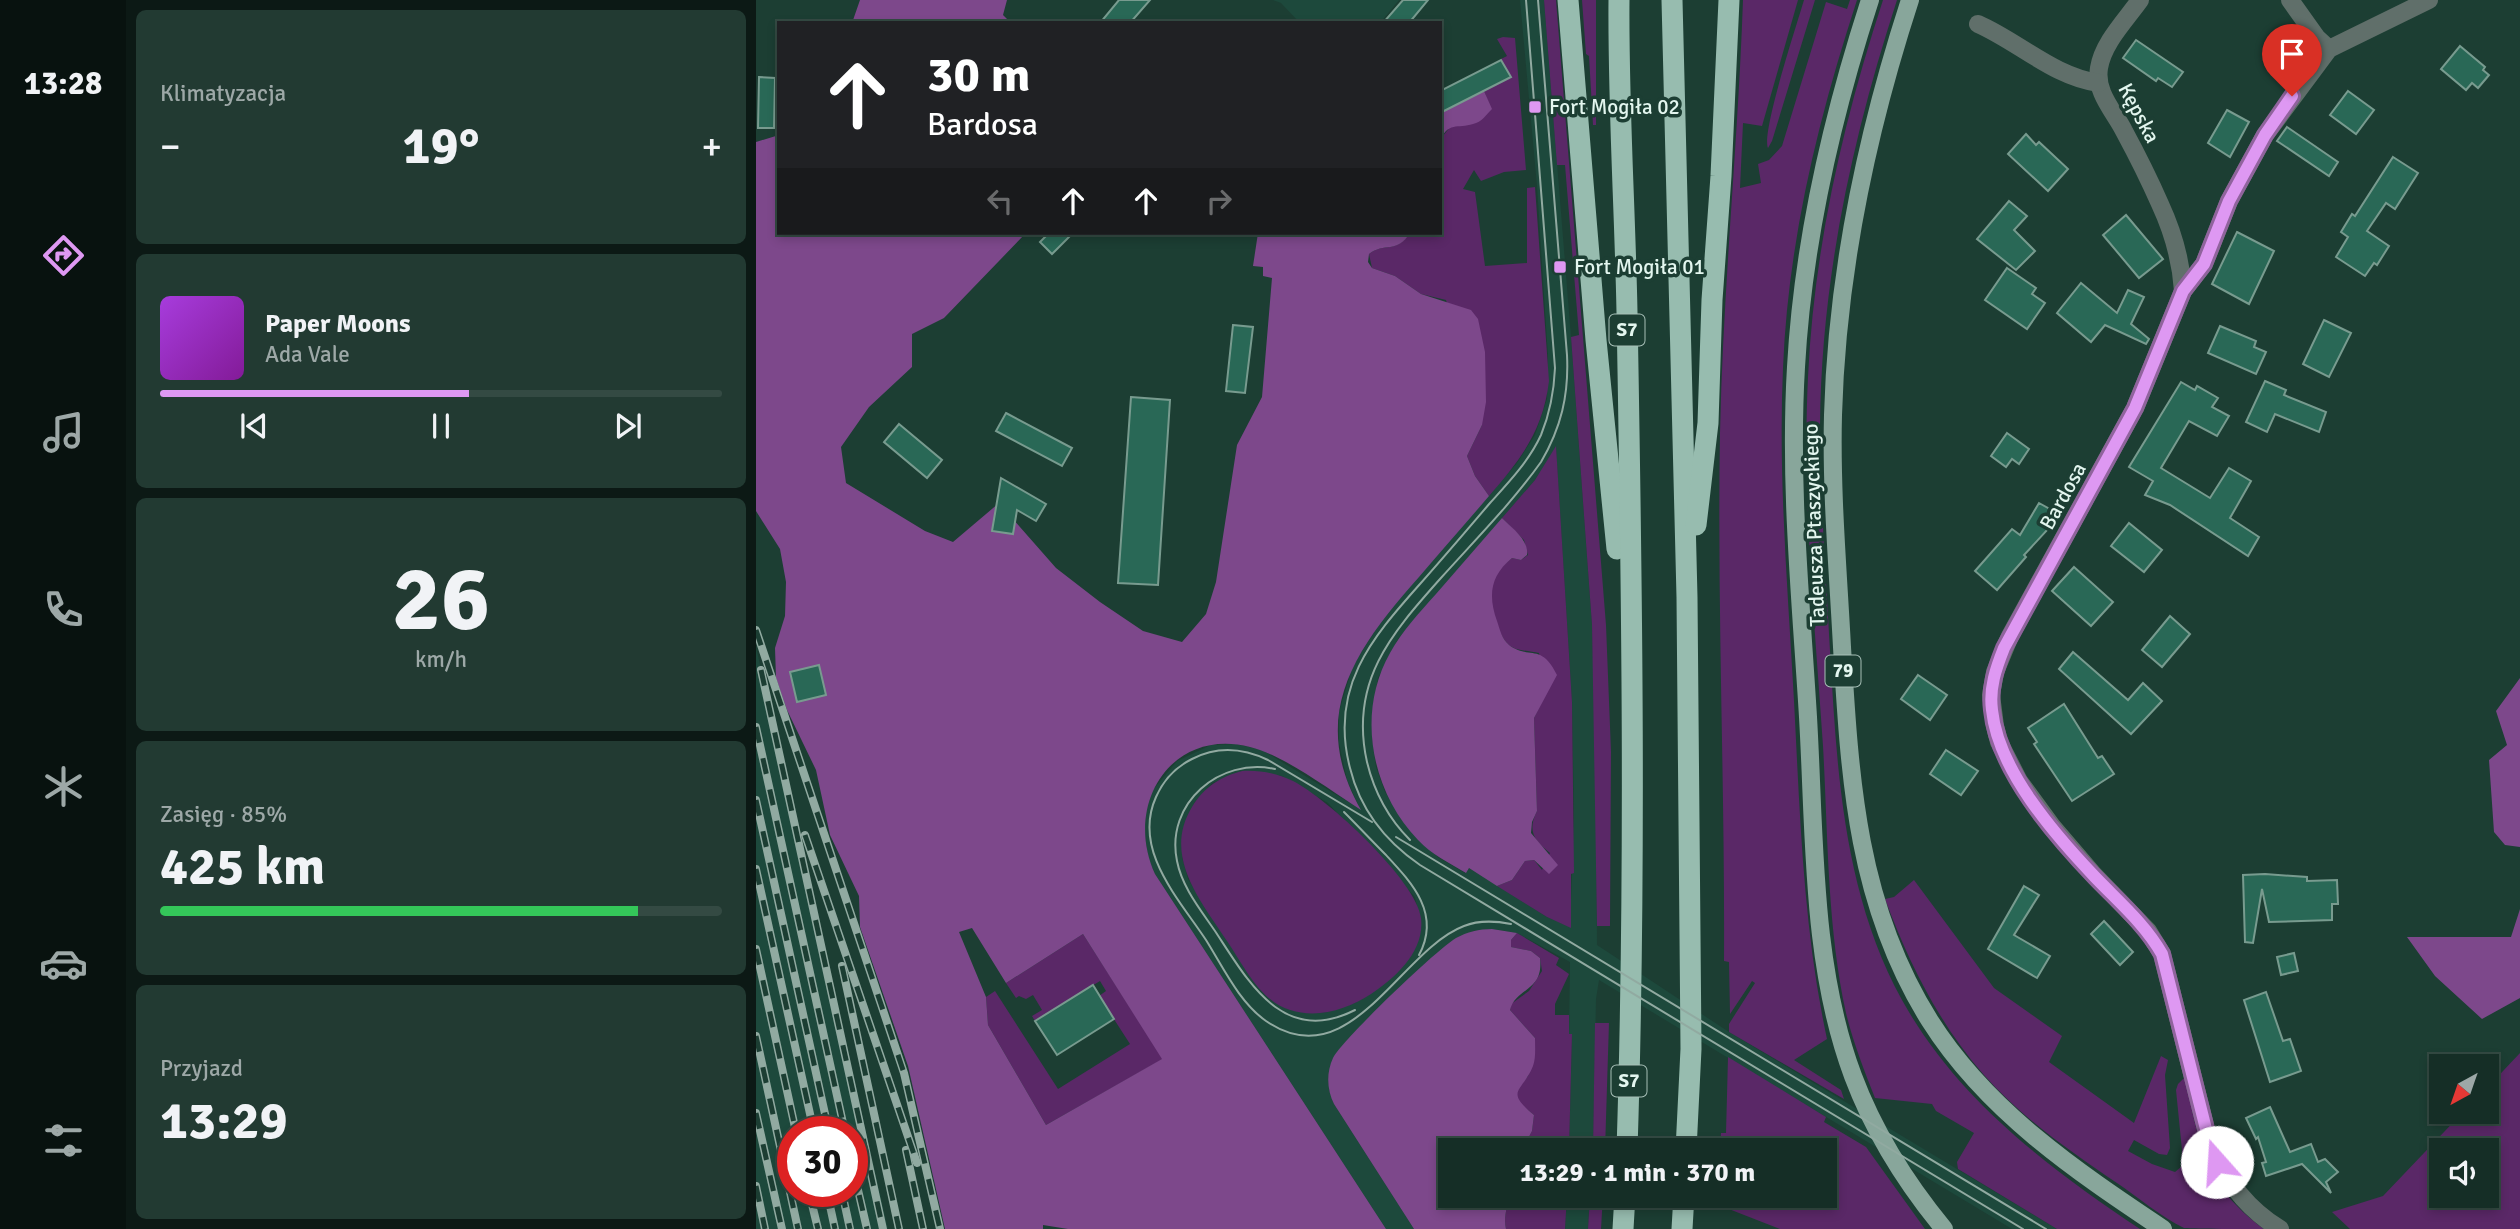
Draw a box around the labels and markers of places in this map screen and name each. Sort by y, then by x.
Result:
pin [2262,24,2322,96]
place label: Fort Mogiła 02 [1549,94,1680,120]
marker: Fort Mogiła 02 [1527,99,1543,115]
place label: Fort Mogiła 01 [1574,254,1705,280]
marker: Fort Mogiła 01 [1552,259,1568,275]

